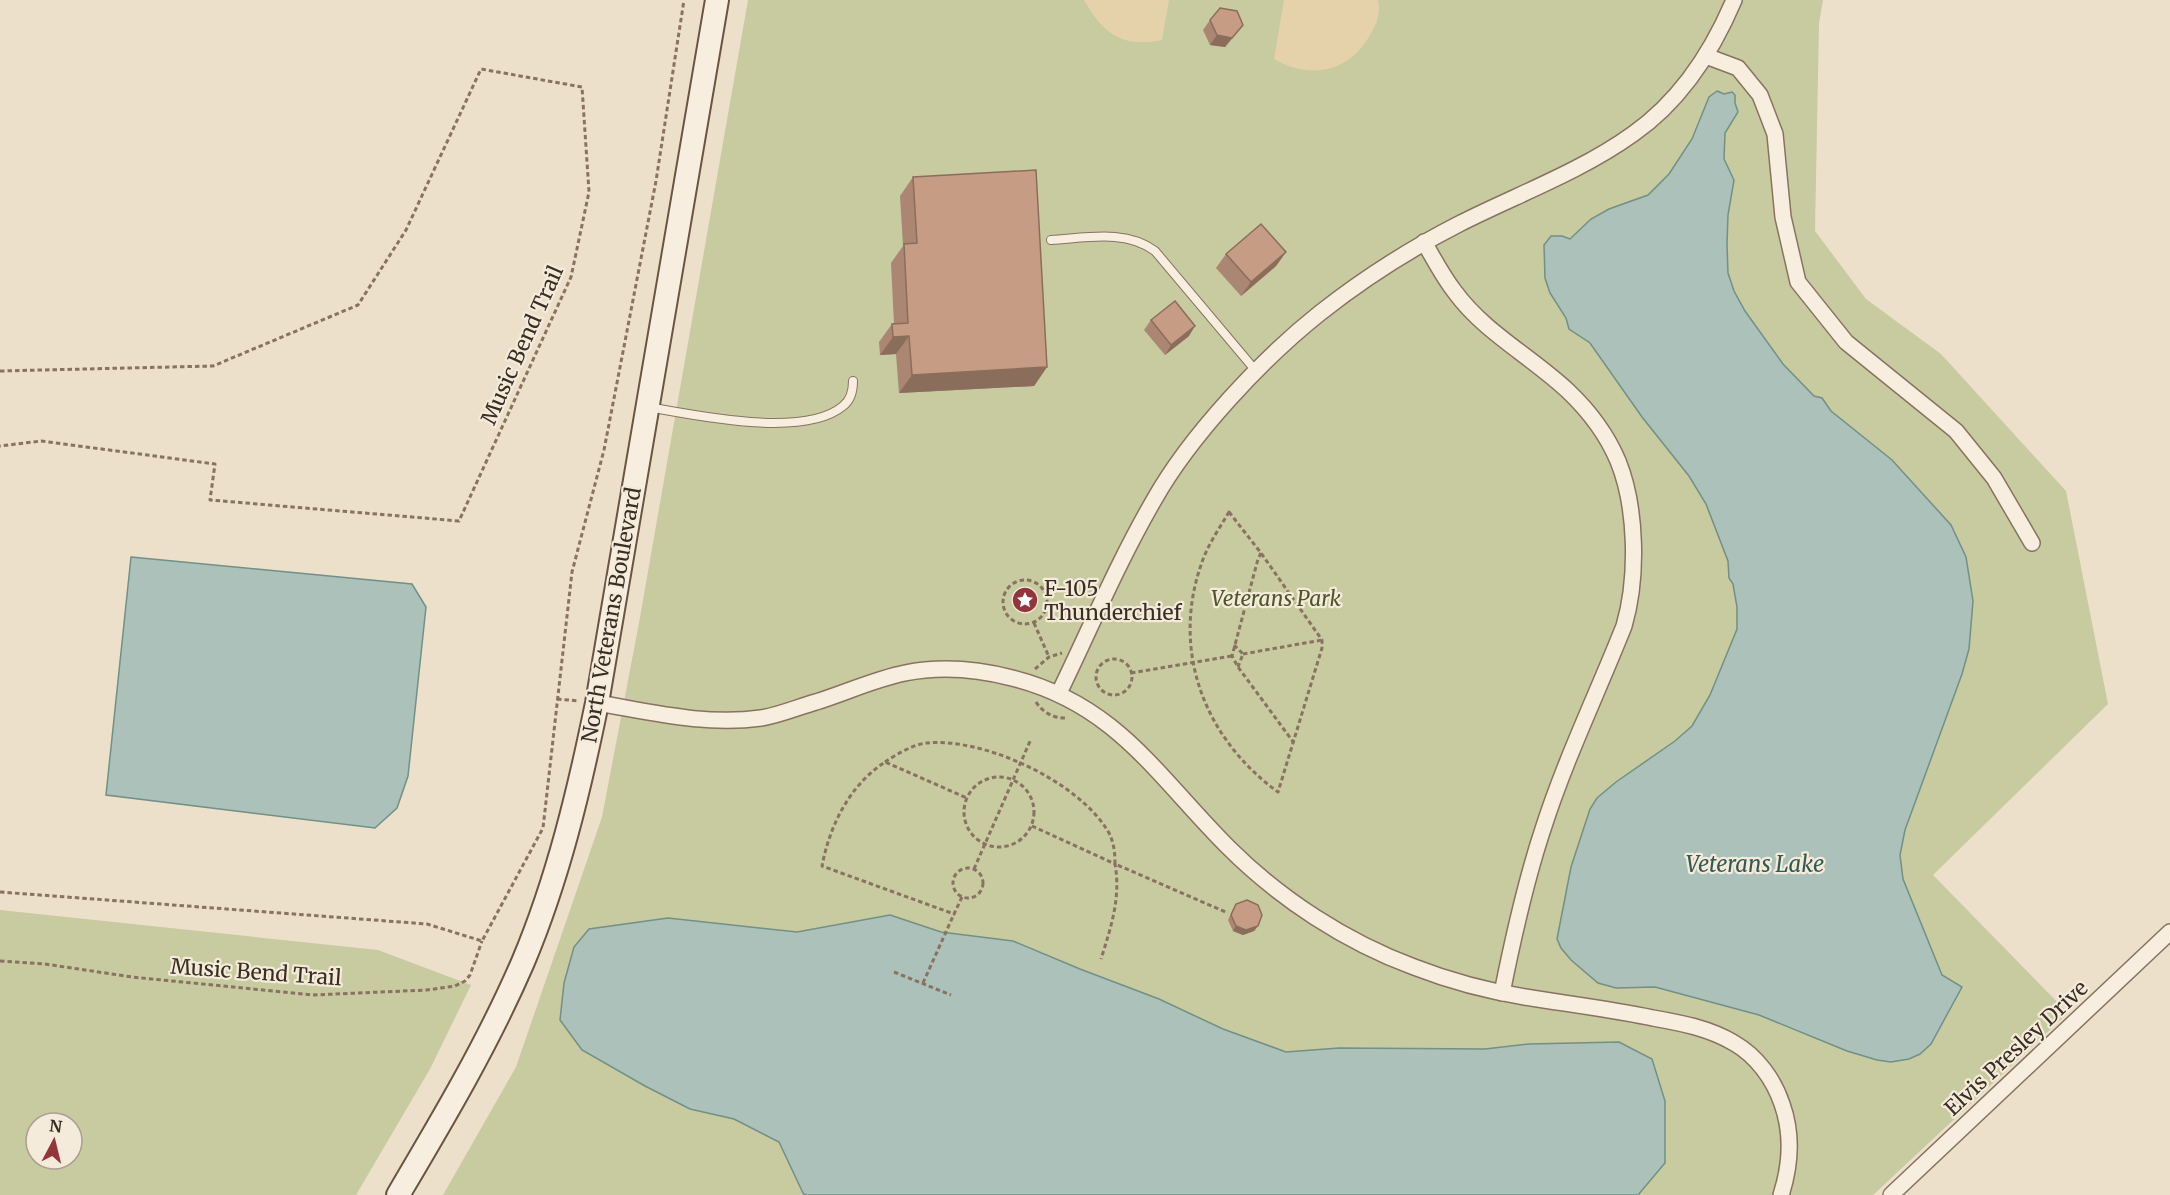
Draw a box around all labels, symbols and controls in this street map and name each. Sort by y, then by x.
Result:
street label: Music Bend Trail [475,261,569,429]
street label: North Veterans Boulevard [575,485,647,745]
place label: F-105 Thunderchief [1044,575,1183,626]
place icon: F-105 Thunderchief [1010,585,1040,615]
park label: Veterans Park [1211,585,1341,612]
water label: Veterans Lake [1686,850,1824,878]
street label: Music Bend Trail [170,953,343,991]
street label: Elvis Presley Drive [1939,974,2093,1122]
north arrow [24,1111,84,1171]
text: N [48,1115,64,1137]

